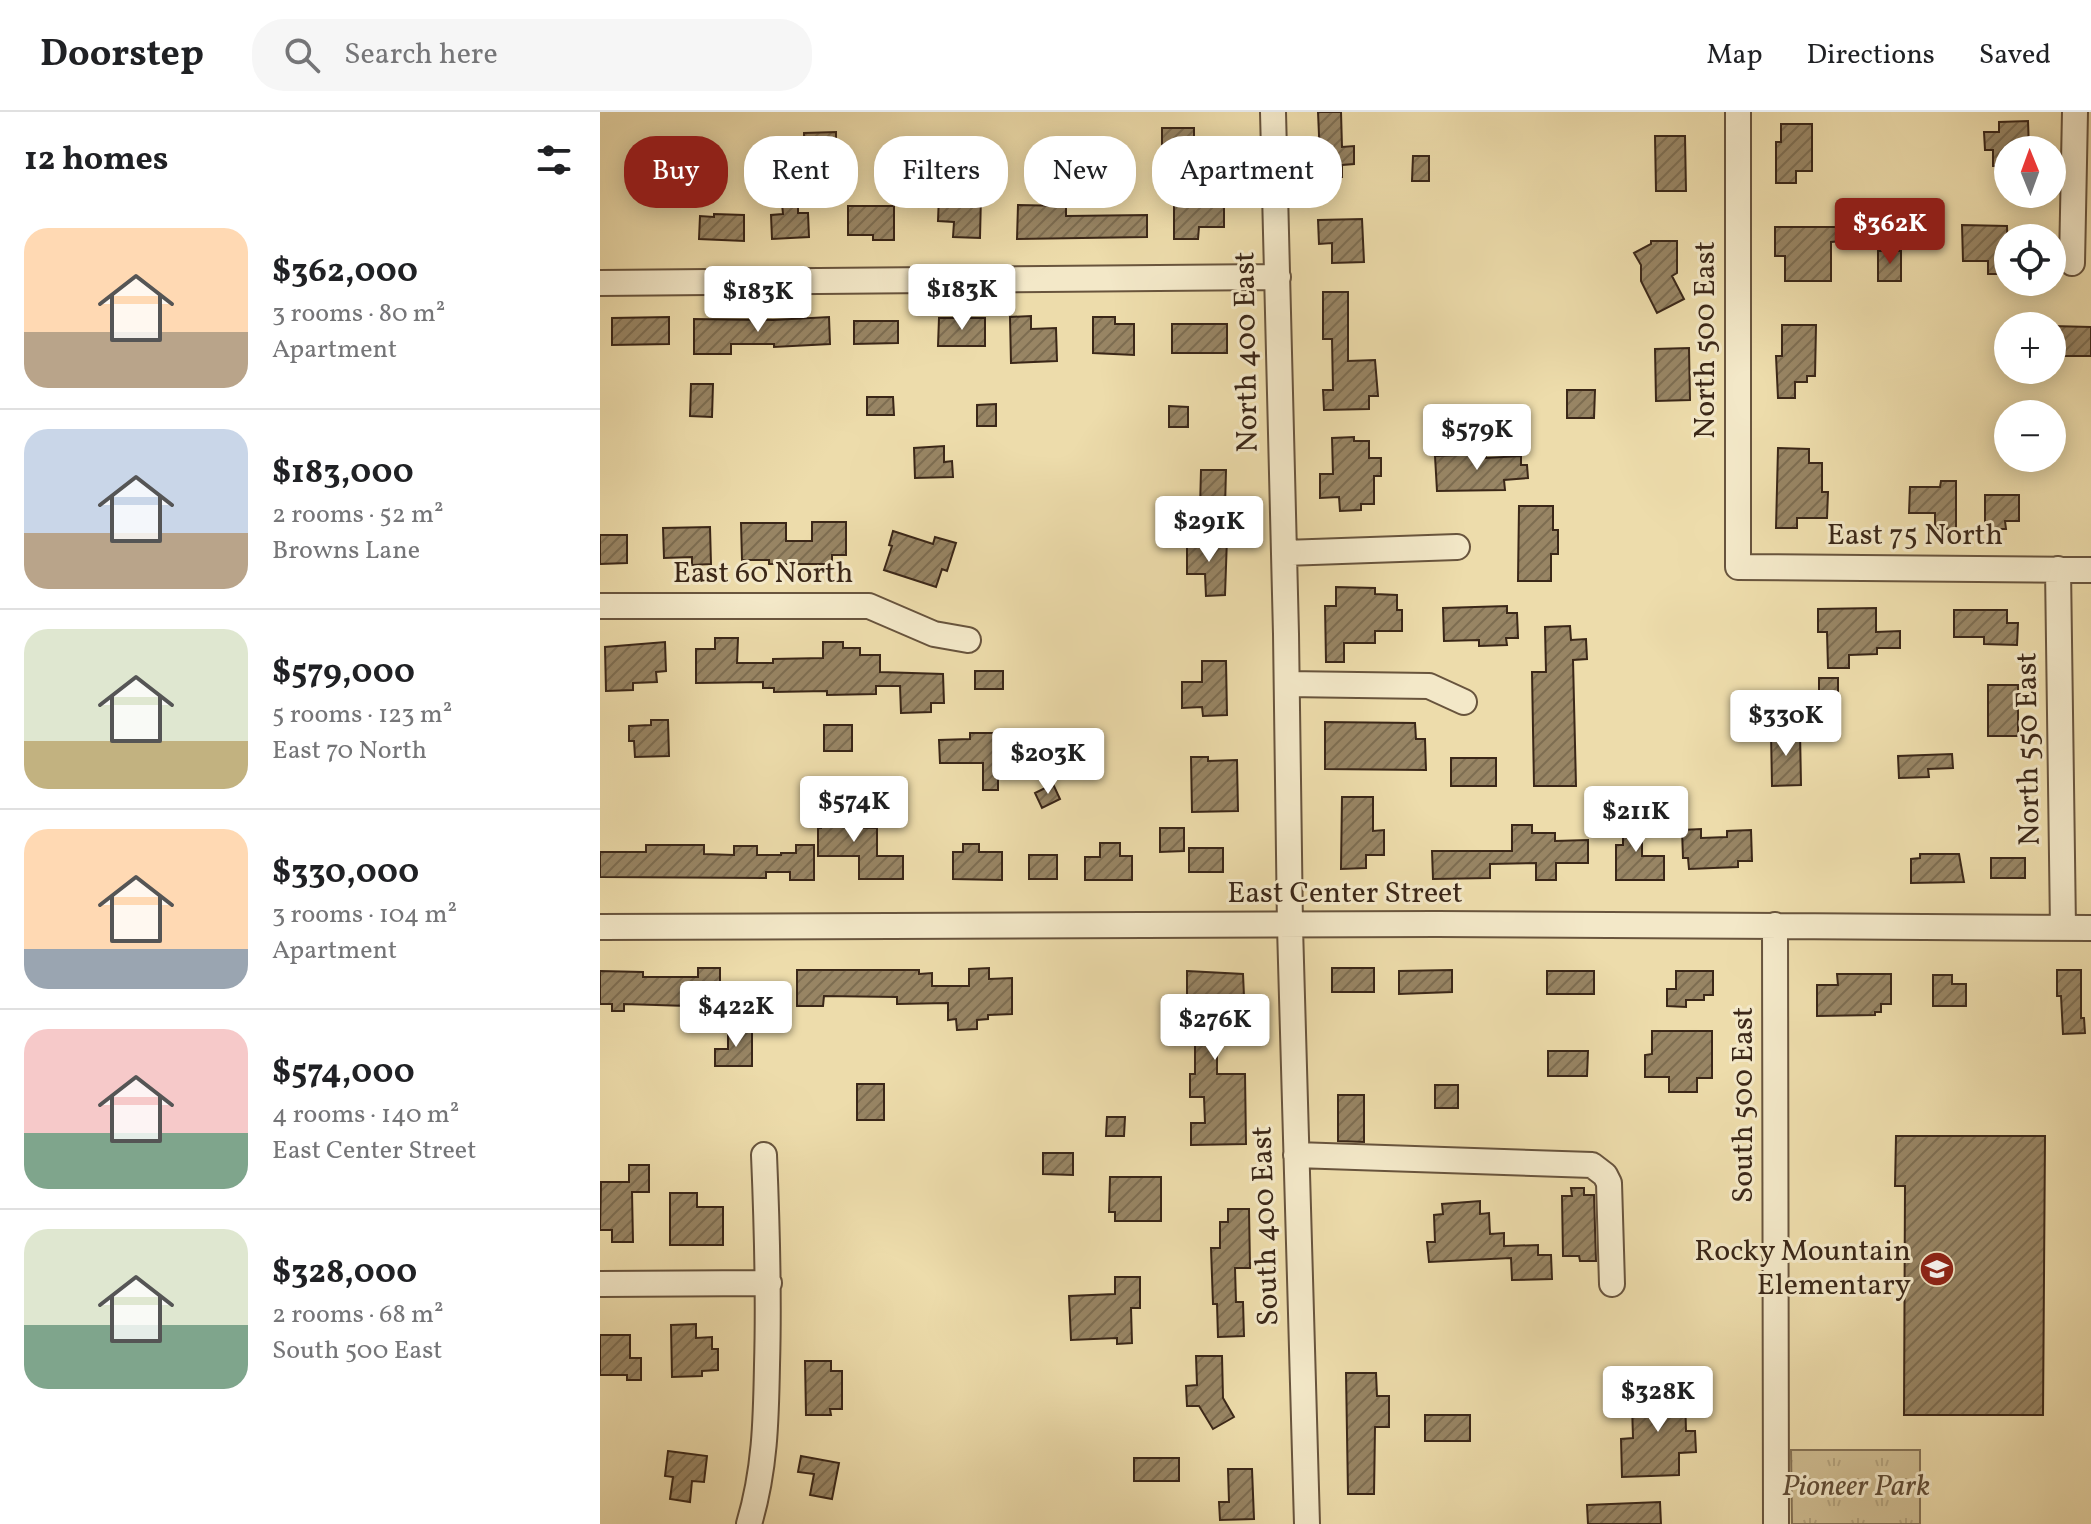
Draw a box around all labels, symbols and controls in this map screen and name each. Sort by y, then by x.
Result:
search box [252,19,812,91]
text: Doorstep [40,29,204,82]
icon: search [280,33,324,77]
text: Search here [344,34,498,76]
text: Map [1707,36,1763,75]
text: Directions [1807,36,1935,75]
text: Saved [1979,36,2051,75]
chip: Buy [624,136,728,208]
chip: Rent [744,136,858,208]
chip: Filters [874,136,1008,208]
chip: New [1024,136,1136,208]
chip: Apartment [1152,136,1342,208]
north arrow [1994,136,2066,208]
map controls [1994,136,2066,472]
text: 12 homes [24,137,168,184]
icon: filters [532,138,576,182]
pin: $362K [1834,198,1946,266]
text: $362K [1853,206,1927,242]
button: locate [1994,224,2066,296]
street label: North 500 East [1685,241,1727,439]
text: $362,000 [272,249,418,296]
street label: North 400 East [1224,251,1270,453]
icon: home [88,260,184,356]
pin: $183K [906,264,1018,332]
pin: $183K [702,266,814,334]
text: $183K [926,272,998,308]
text: $183K [722,274,794,310]
text: 3 rooms · 80 m² [272,296,445,332]
button: + [1994,312,2066,384]
text: Apartment [272,332,397,368]
button: − [1994,400,2066,472]
pin: $579K [1421,404,1533,472]
text: $579K [1441,412,1513,448]
text: $183,000 [272,450,414,497]
icon: home [88,461,184,557]
pin: $291K [1153,496,1265,564]
text: 2 rooms · 52 m² [272,497,444,533]
text: $291K [1173,504,1245,540]
street label: East 75 North [1827,515,2003,557]
text: Browns Lane [272,533,420,569]
street label: East 60 North [673,553,853,595]
text: $579,000 [272,650,415,697]
street label: North 550 East [2006,652,2052,846]
icon: home [88,661,184,757]
pin: $330K [1730,690,1842,758]
text: 5 rooms · 123 m² [272,697,452,733]
text: $330K [1748,698,1824,734]
pin: $203K [992,728,1104,796]
text: East 70 North [272,733,427,769]
text: $203K [1010,736,1086,772]
pin: $574K [798,776,910,844]
text: $574K [818,784,890,820]
pin: $211K [1580,786,1692,854]
text: $211K [1602,794,1670,830]
text: $330,000 [272,850,419,897]
icon: home [88,861,184,957]
street label: East Center Street [1227,873,1463,915]
text: 3 rooms · 104 m² [272,897,457,933]
text: Apartment [272,933,397,969]
pin: $422K [680,981,792,1049]
text: $422K [698,989,774,1025]
pin: $276K [1159,994,1271,1062]
text: $276K [1179,1002,1251,1038]
street label: South 500 East [1723,1007,1765,1203]
text: $574,000 [272,1050,415,1097]
icon: home [88,1061,184,1157]
text: 4 rooms · 140 m² [272,1097,459,1133]
street label: South 400 East [1242,1125,1290,1327]
text: East Center Street [272,1133,476,1169]
place label: Rocky Mountain Elementary [1694,1231,1911,1307]
text: $328,000 [272,1250,417,1297]
school or university icon: Rocky Mountain Elementary [1918,1250,1956,1288]
icon: home [88,1261,184,1357]
text: 2 rooms · 68 m² [272,1297,444,1333]
text: South 500 East [272,1333,442,1369]
pin: $328K [1602,1366,1714,1434]
text: $328K [1621,1374,1695,1410]
park label: Pioneer Park [1782,1466,1930,1508]

